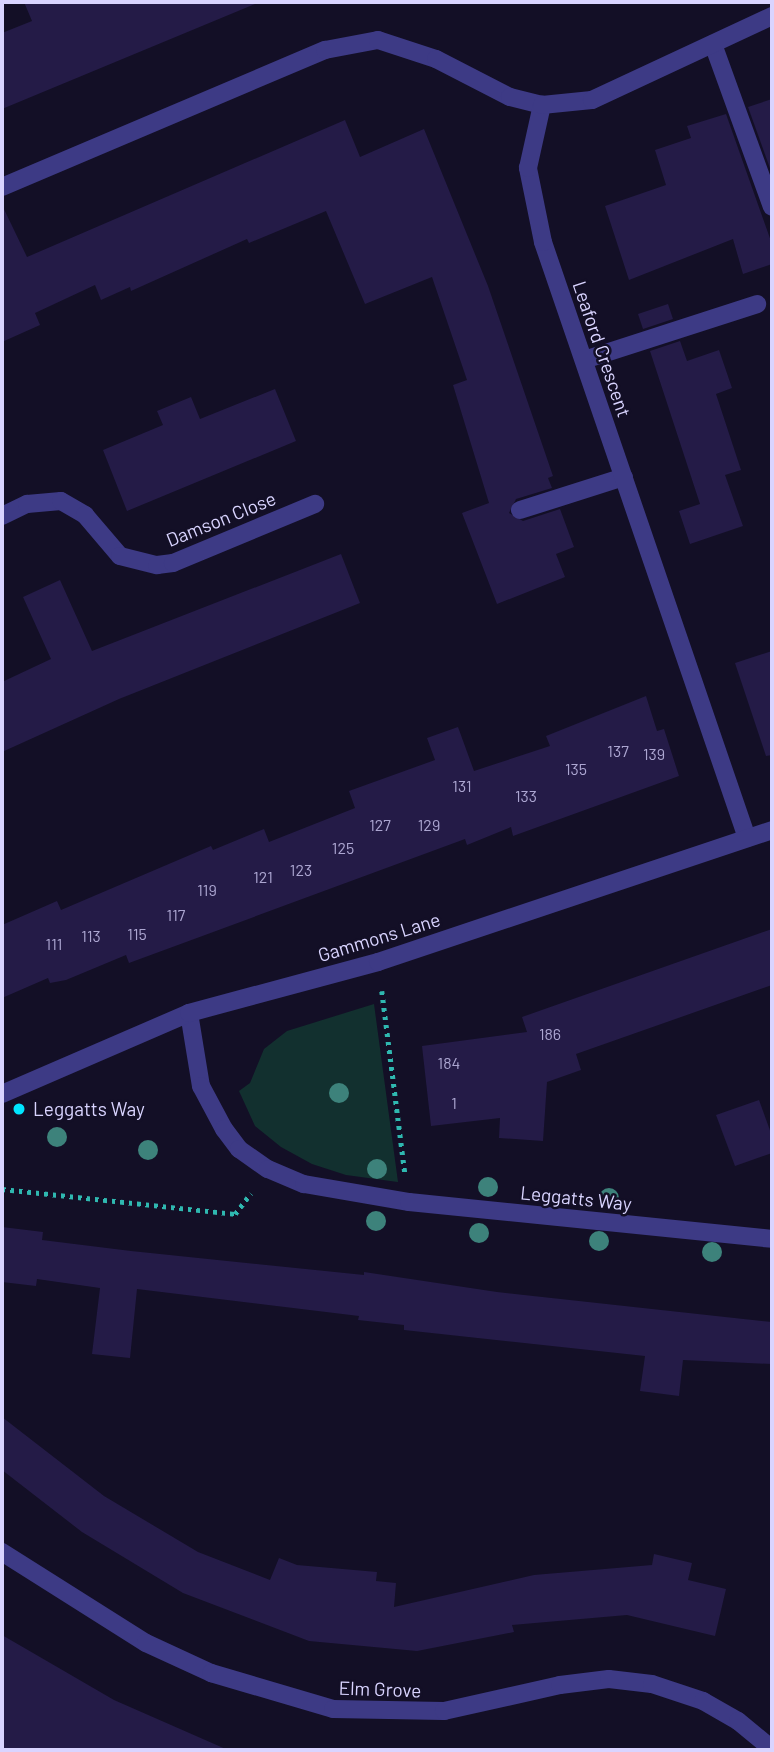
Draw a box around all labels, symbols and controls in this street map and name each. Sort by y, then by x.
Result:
street label: Leaford Crescent [568,278,636,420]
street label: Damson Close [163,487,279,551]
house number: 137 [607,741,629,761]
house number: 139 [643,744,665,764]
house number: 135 [565,759,587,779]
house number: 131 [452,776,472,796]
house number: 133 [515,786,537,806]
house number: 127 [369,815,391,835]
house number: 129 [418,815,440,835]
house number: 125 [332,838,354,858]
house number: 123 [290,860,312,880]
house number: 121 [253,867,273,887]
house number: 119 [197,880,217,900]
house number: 117 [167,905,185,925]
street label: Gammons Lane [315,908,443,966]
house number: 115 [127,924,147,944]
house number: 113 [81,926,101,946]
house number: 111 [46,934,62,954]
house number: 186 [539,1024,561,1044]
house number: 184 [438,1053,460,1073]
house number: 1 [451,1093,457,1113]
place label: Leggatts Way [33,1098,145,1120]
marker: Leggatts Way [11,1101,27,1117]
street label: Leggatts Way [519,1181,633,1215]
street label: Elm Grove [338,1676,422,1702]

